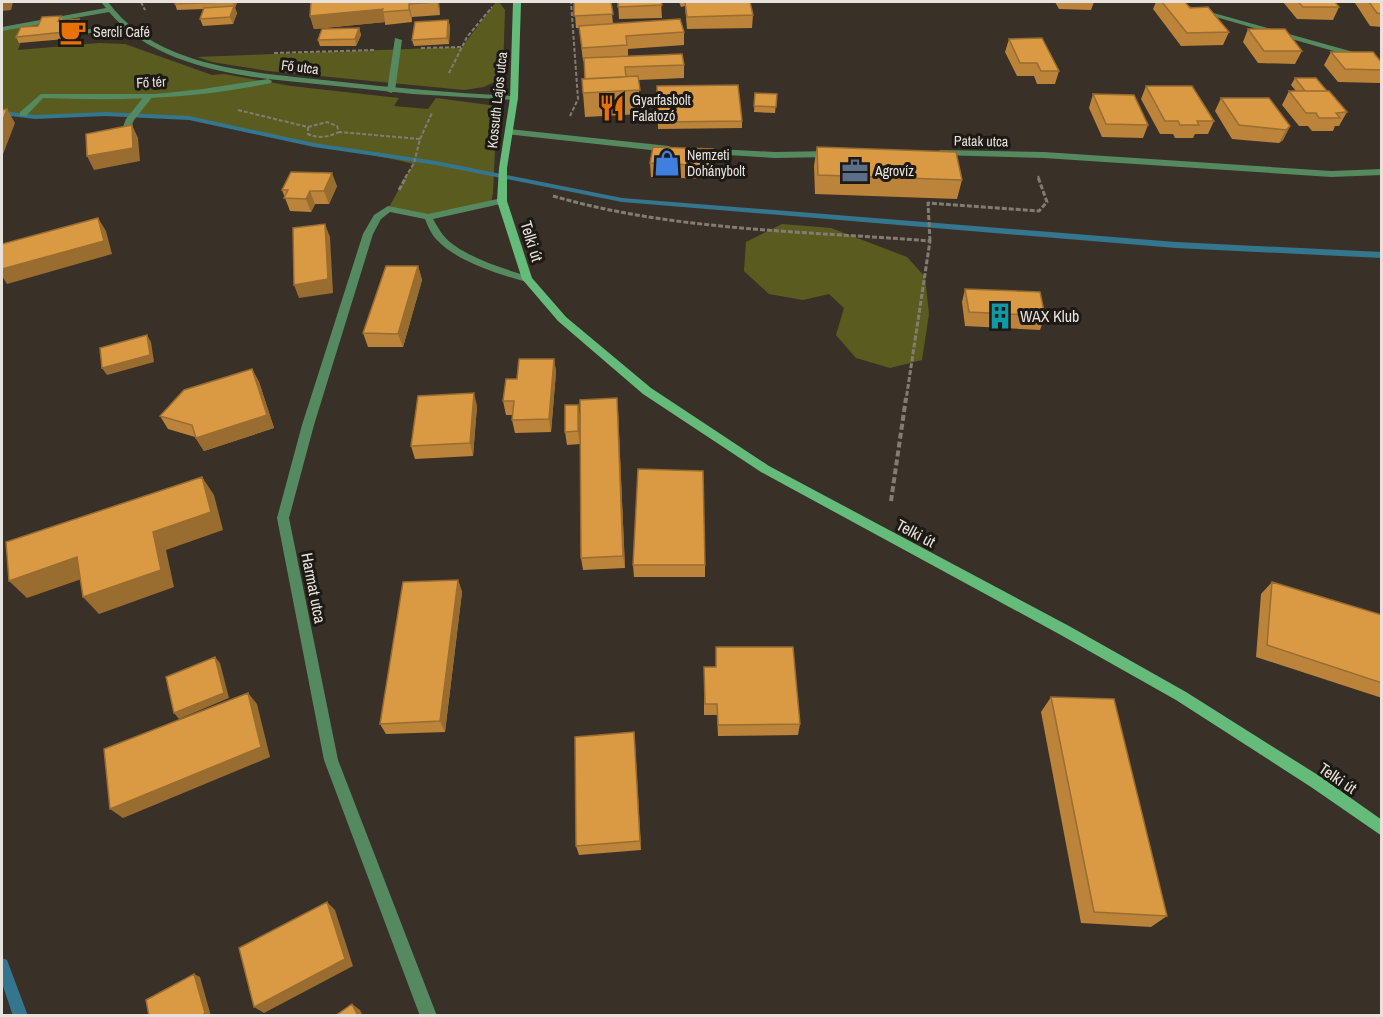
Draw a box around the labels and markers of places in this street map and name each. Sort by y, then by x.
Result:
cafe icon: Sercli Café [58,17,88,47]
place label: Sercli Café [93,23,150,41]
place label: Gyarfasbolt Falatozó [632,91,691,125]
restaurant icon: Gyarfasbolt Falatozó [597,93,627,123]
place label: Nemzeti Dohánybolt [687,146,745,180]
shop icon: Nemzeti Dohánybolt [652,148,682,178]
office icon: Agrovíz [840,156,870,186]
place label: Agrovíz [874,162,914,180]
building icon: WAX Klub [985,301,1015,331]
place label: WAX Klub [1020,305,1079,327]

